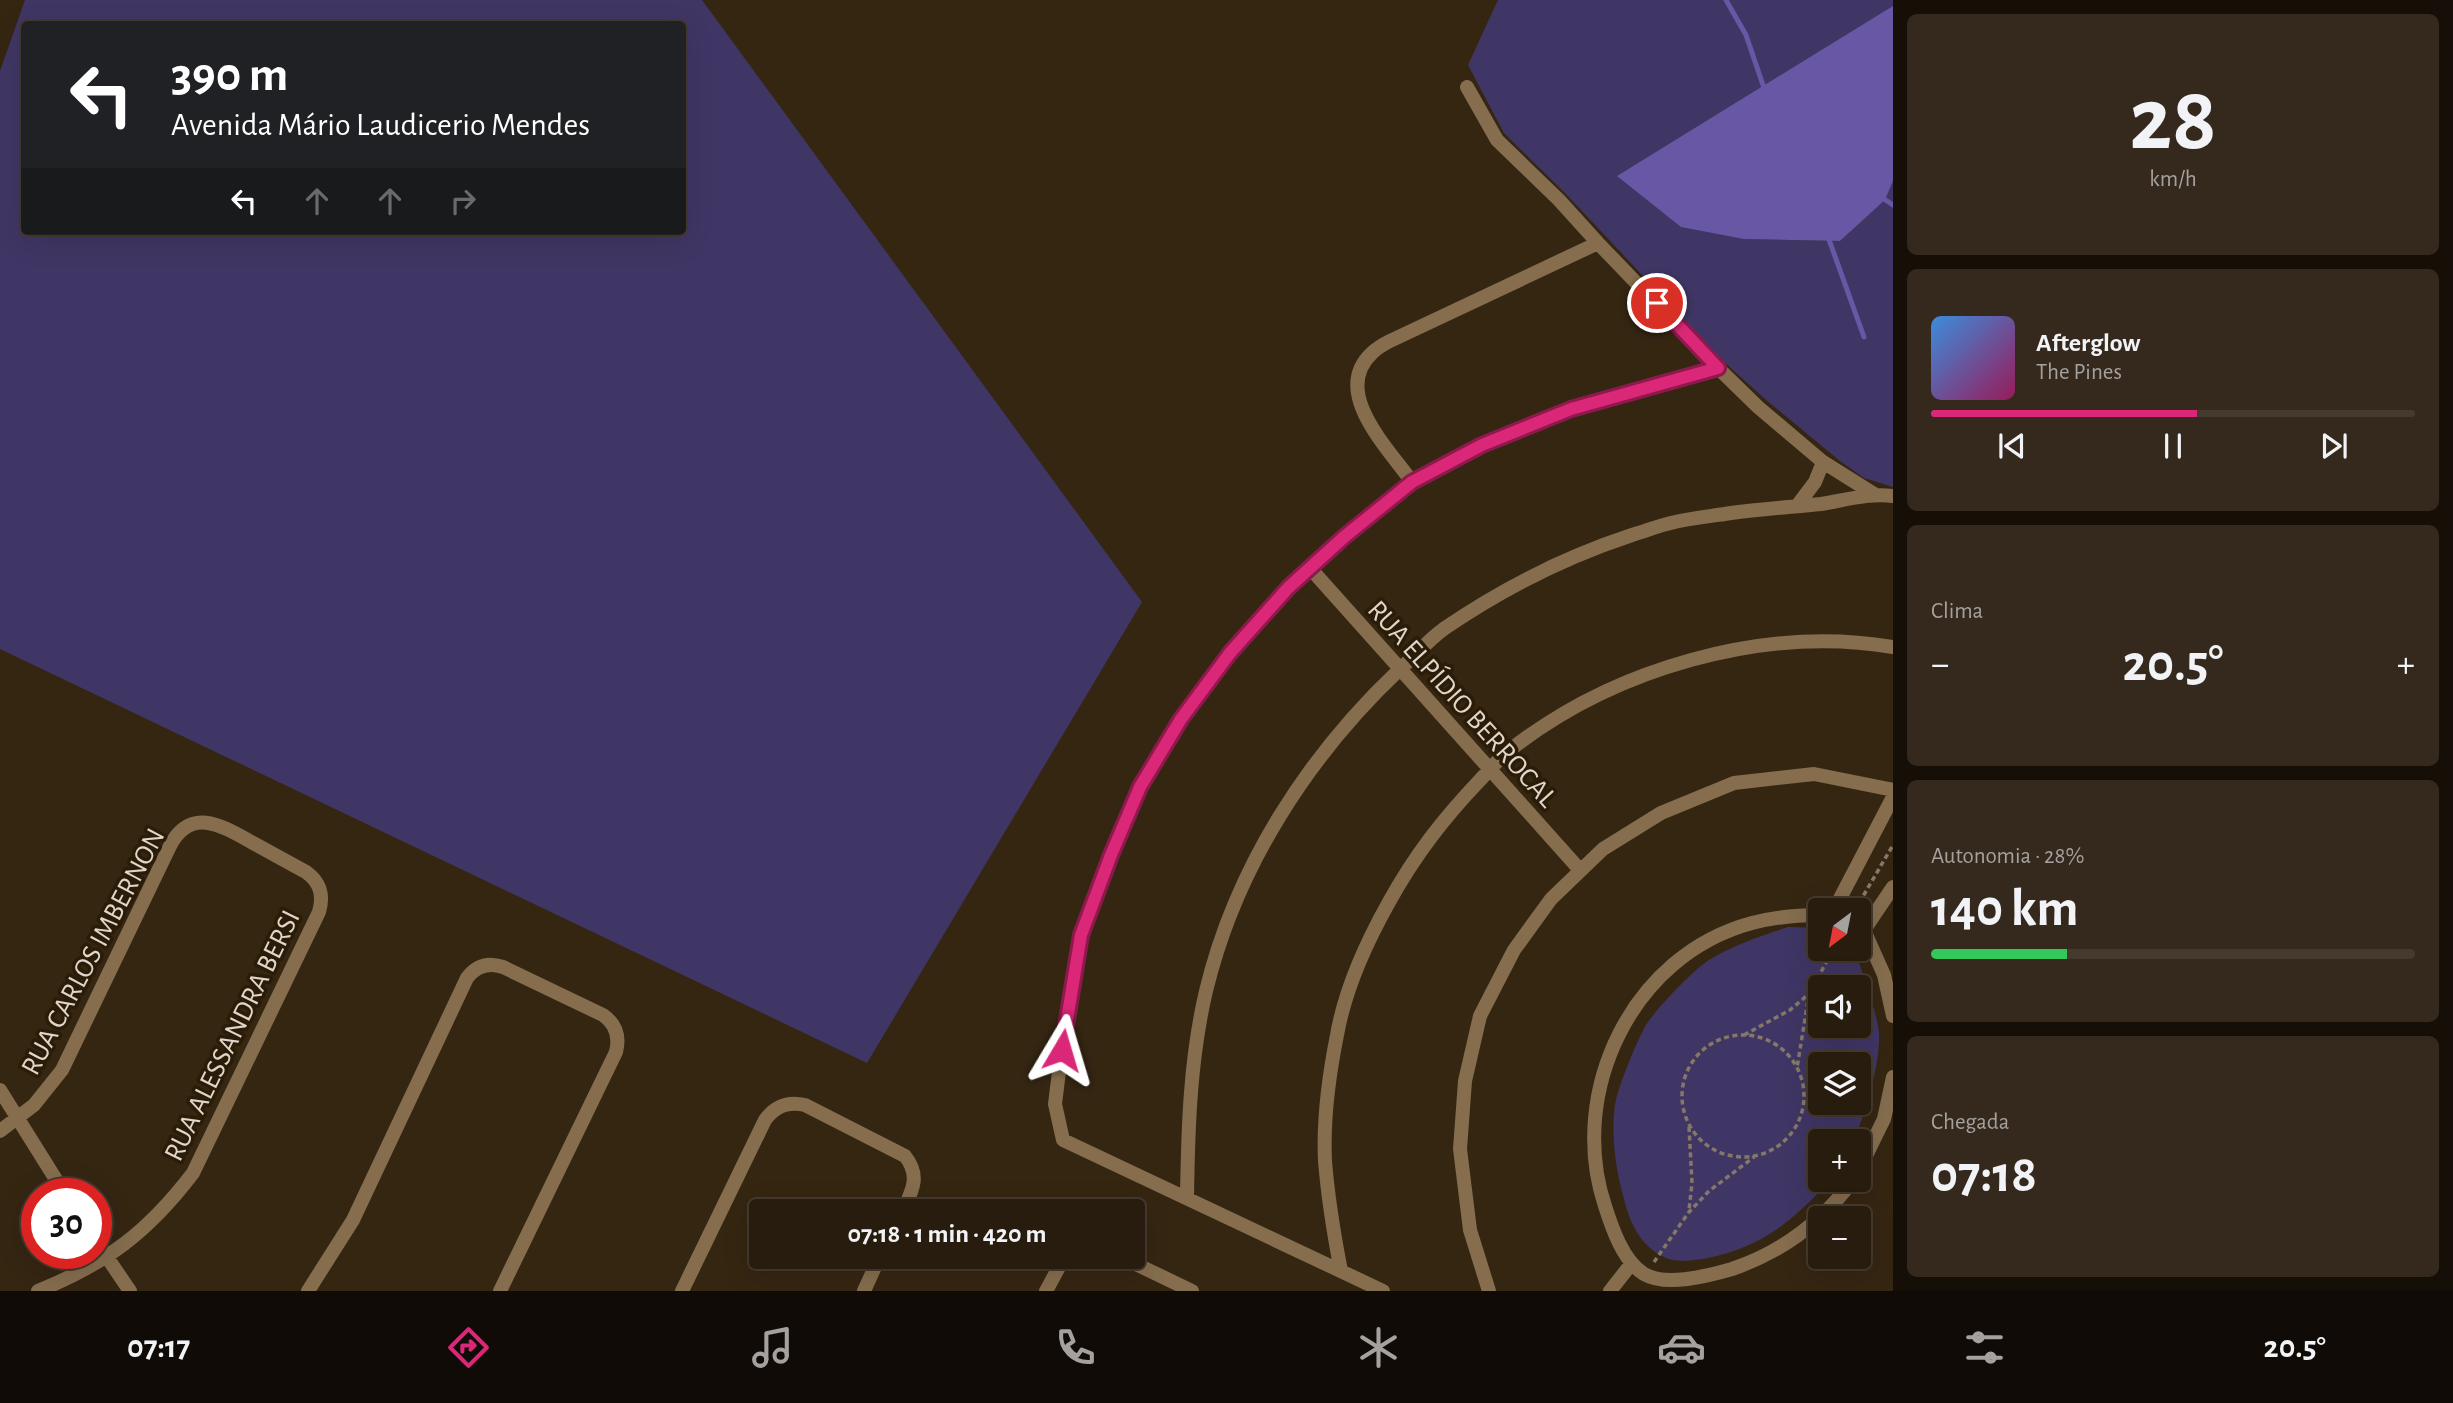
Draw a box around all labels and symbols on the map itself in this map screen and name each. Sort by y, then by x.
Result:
pin [1627,273,1687,333]
street label: RUA ELPÍDIO BERROCAL [1362,594,1564,813]
street label: RUA CARLOS IMBERNON [17,824,171,1080]
north arrow [1808,898,1871,961]
street label: RUA ALESSANDRA BERSI [160,906,306,1166]
position arrow [1025,1013,1099,1087]
speed limit sign: 30 [21,1178,112,1269]

